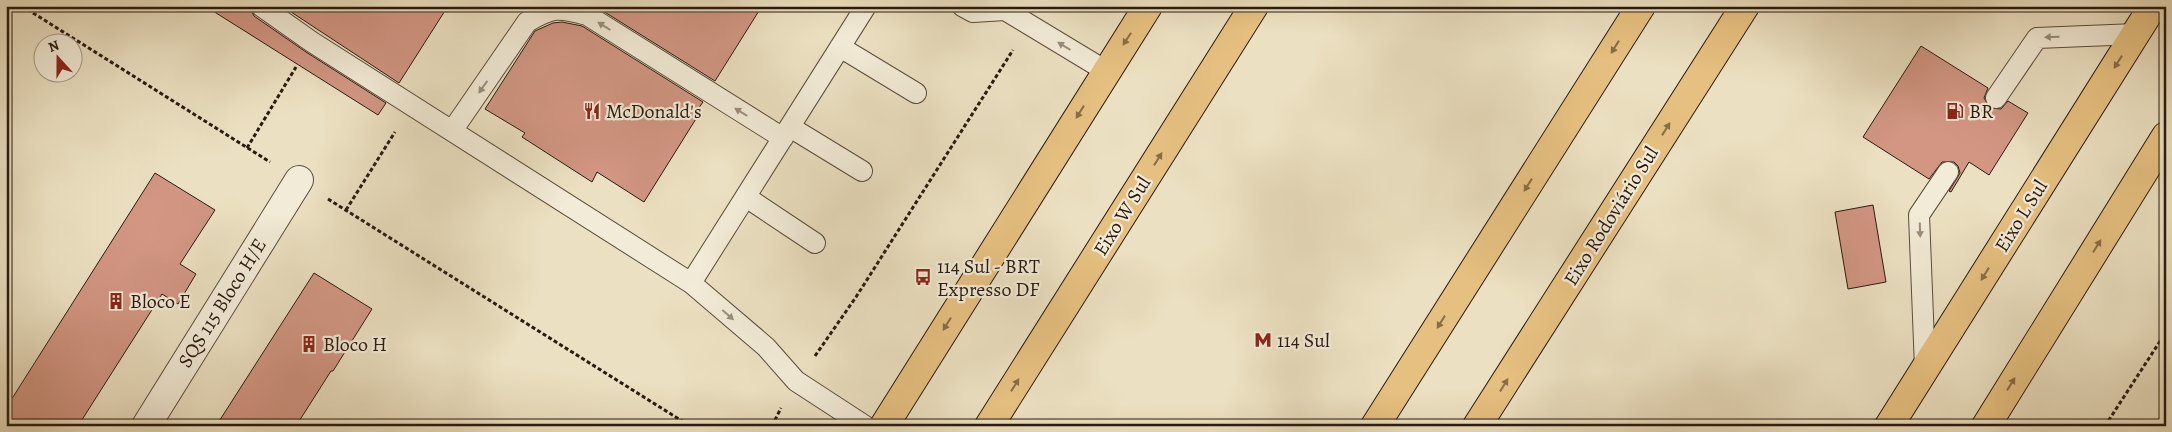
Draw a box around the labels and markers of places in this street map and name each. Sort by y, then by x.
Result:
place label: McDonald's [606,98,702,125]
place label: BR [1969,98,1994,125]
restaurant icon: McDonald's [582,101,602,121]
fuel station icon: BR [1945,101,1965,121]
place label: 114 Sul - BRT Expresso DF [937,253,1040,303]
bus stop icon: 114 Sul - BRT Expresso DF [913,267,933,287]
place label: Bloco E [130,288,191,315]
building icon: Bloco E [106,291,126,311]
place label: 114 Sul [1277,327,1330,354]
metro station icon: 114 Sul [1253,330,1273,350]
place label: Bloco H [323,331,387,358]
building icon: Bloco H [299,334,319,354]

